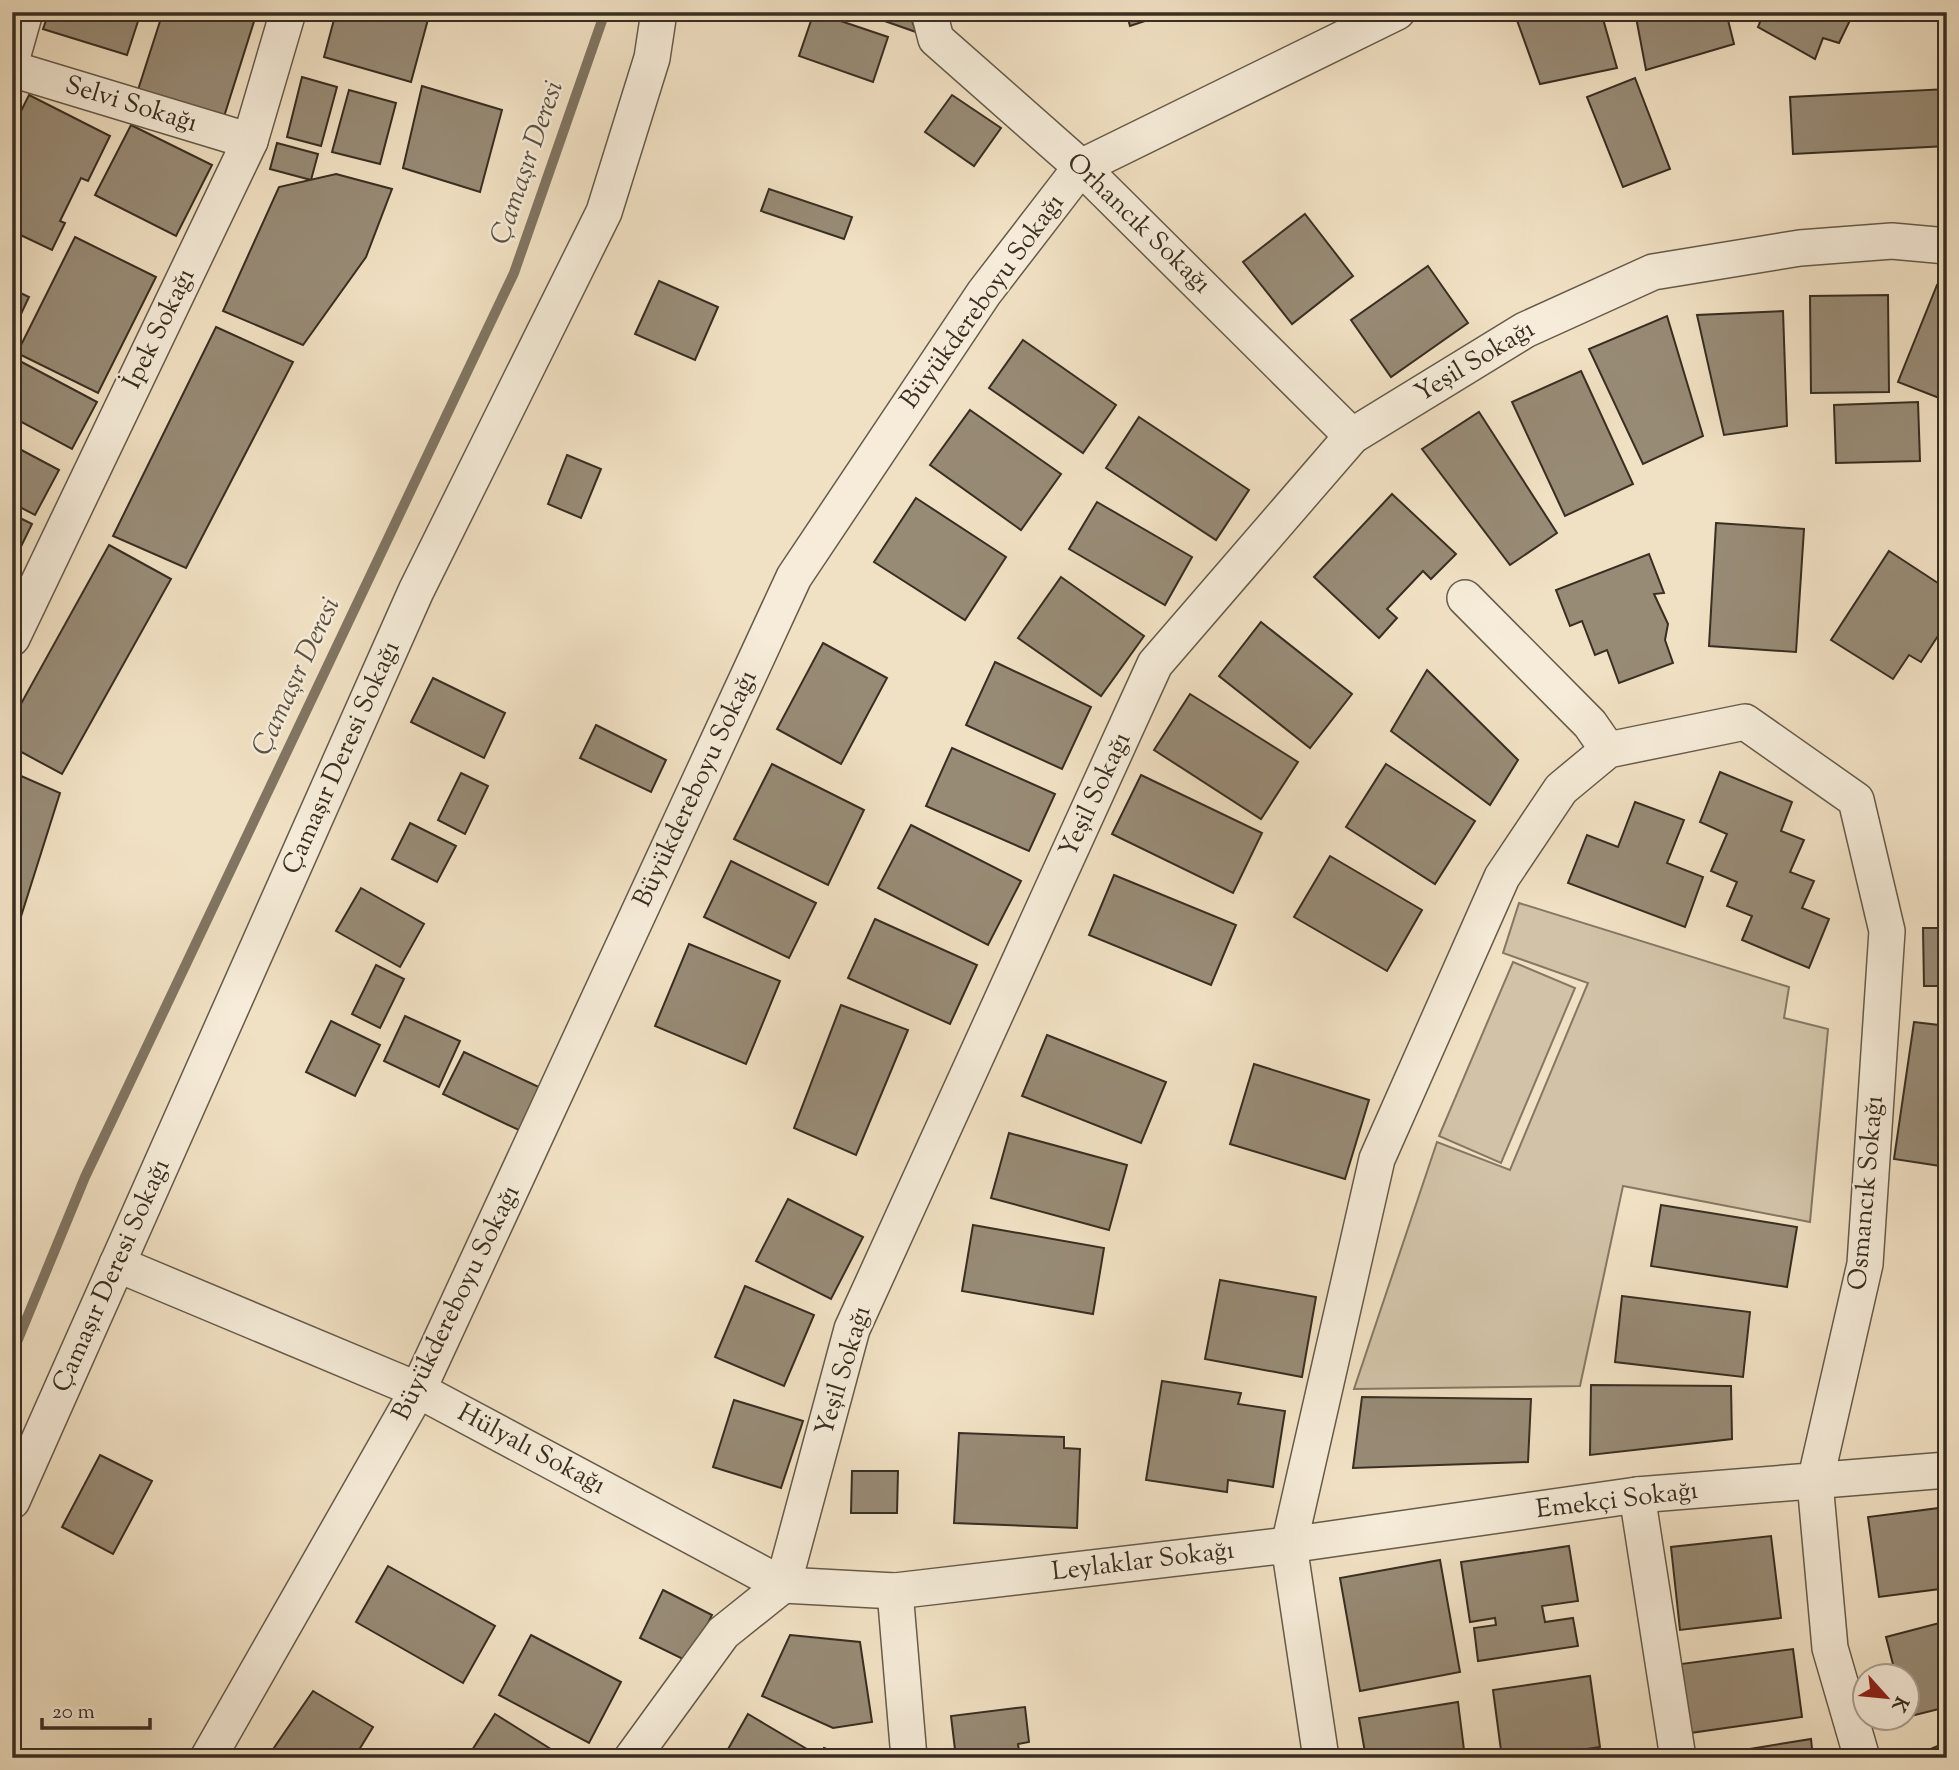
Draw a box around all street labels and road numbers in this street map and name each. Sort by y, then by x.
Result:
street label: Selvi Sokağı [60,67,202,143]
street label: Orhancık Sokağı [1057,145,1219,303]
street label: Büyükdereboyu Sokağı [892,187,1074,417]
street label: İpek Sokağı [115,262,205,396]
street label: Yeşil Sokağı [1408,312,1542,412]
street label: Çamaşır Deresi Sokağı [274,635,410,881]
street label: Büyükdereboyu Sokağı [625,664,767,914]
street label: Yeşil Sokağı [1051,726,1141,864]
street label: Osmancık Sokağı [1840,1094,1894,1292]
street label: Çamaşır Deresi Sokağı [44,1153,180,1399]
street label: Büyükdereboyu Sokağı [384,1179,530,1427]
street label: Yeşil Sokağı [807,1302,881,1440]
street label: Hülyalı Sokağı [450,1395,612,1505]
street label: Emekçi Sokağı [1534,1473,1700,1529]
street label: Leylaklar Sokağı [1050,1532,1236,1592]

